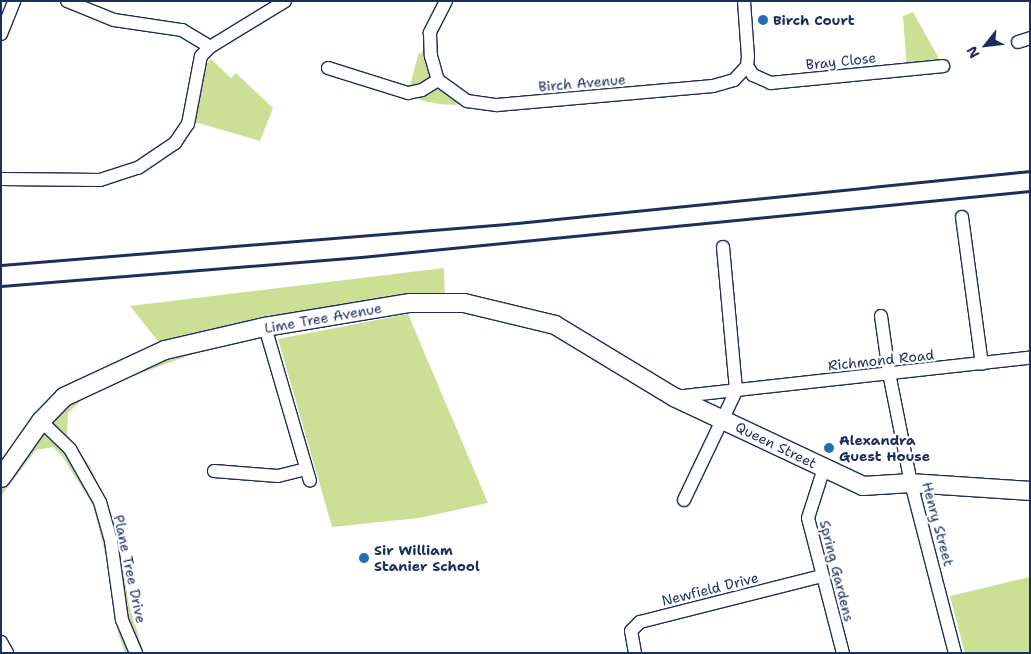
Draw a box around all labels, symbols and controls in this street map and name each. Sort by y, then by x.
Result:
place label: Birch Court [773,12,855,28]
marker: Birch Court [757,14,769,26]
north arrow [961,20,1011,70]
text: N [962,43,983,61]
street label: Bray Close [805,49,877,73]
street label: Birch Avenue [538,71,626,95]
street label: Lime Tree Avenue [263,299,383,337]
street label: Richmond Road [827,346,935,374]
street label: Queen Street [733,418,819,472]
place label: Alexandra Guest House [839,432,930,464]
marker: Alexandra Guest House [823,442,835,454]
street label: Henry Street [919,480,957,568]
street label: Plane Tree Drive [110,513,150,625]
street label: Spring Gardens [816,519,858,623]
place label: Sir William Stanier School [374,542,480,574]
marker: Sir William Stanier School [358,552,370,564]
street label: Newfield Drive [660,569,760,609]

